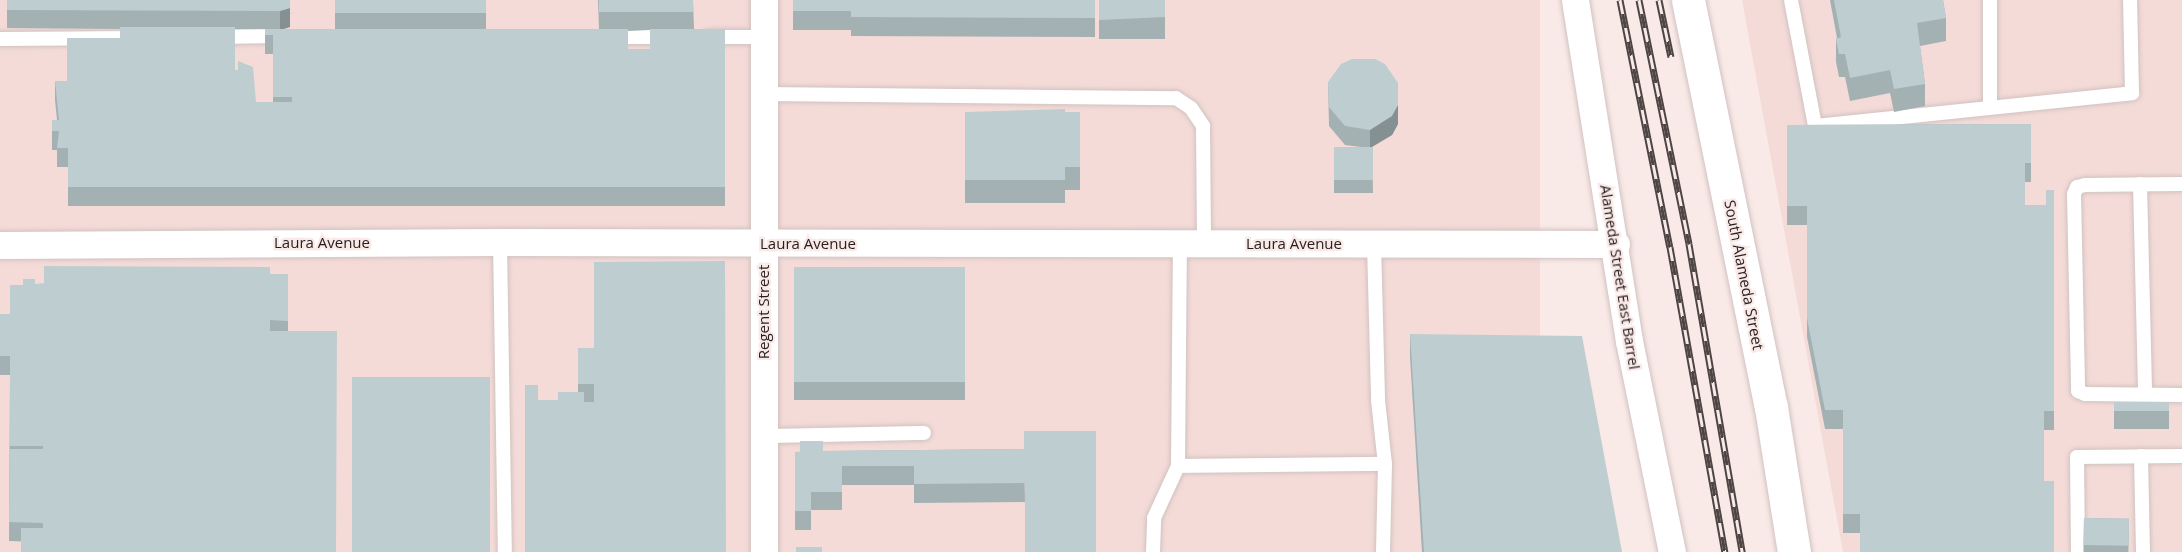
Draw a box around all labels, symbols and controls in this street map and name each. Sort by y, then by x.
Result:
street label: Alameda Street East Barrel [1597,183,1643,371]
street label: South Alameda Street [1721,199,1767,351]
street label: Laura Avenue [274,234,370,252]
street label: Laura Avenue [760,235,856,253]
street label: Laura Avenue [1246,235,1342,253]
street label: Regent Street [755,265,773,359]

